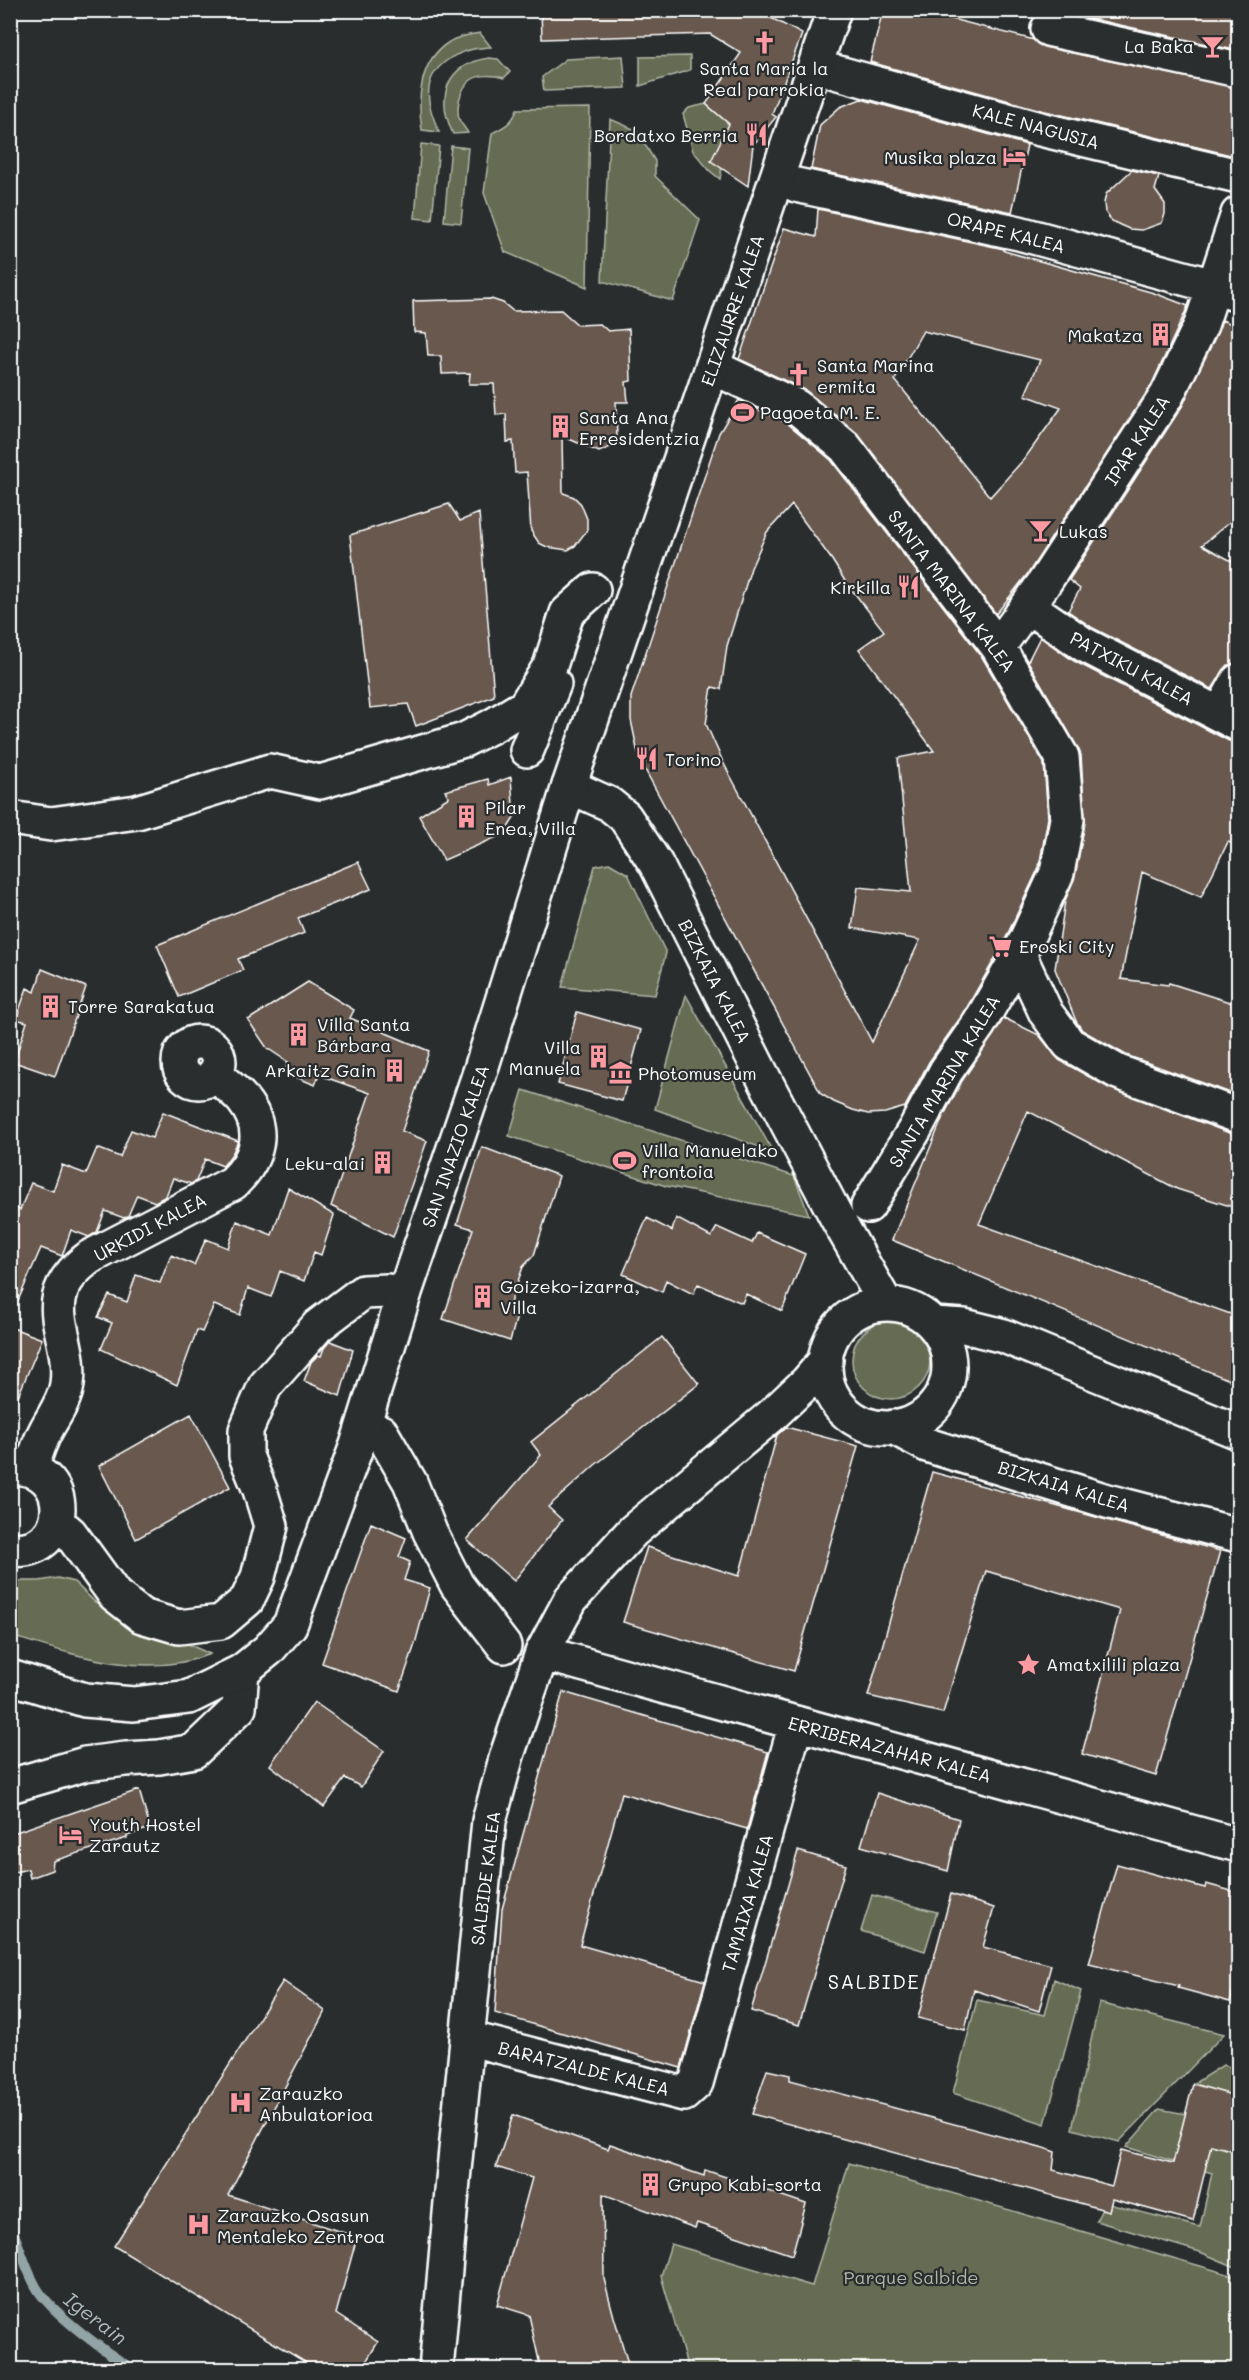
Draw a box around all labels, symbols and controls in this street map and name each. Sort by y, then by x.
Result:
church icon: Santa Maria la Real parrokia [751,29,777,55]
bar icon: La Baka [1199,33,1225,59]
place label: La Baka [1124,34,1194,58]
place label: Santa Maria la Real parrokia [699,56,829,101]
street label: KALE NAGUSIA [970,98,1102,154]
restaurant icon: Bordatxo Berria [743,122,769,148]
place label: Bordatxo Berria [594,123,738,147]
hotel icon: Musika plaza [1002,144,1028,170]
place label: Musika plaza [884,145,997,169]
street label: ORAPE KALEA [944,206,1068,258]
street label: ELIZAURRE KALEA [695,231,769,389]
building icon: Makatza [1148,322,1174,348]
place label: Makatza [1068,323,1143,347]
place label: Santa Marina ermita [817,353,935,398]
church icon: Santa Marina ermita [786,362,812,388]
street label: IPAR KALEA [1099,390,1175,490]
sports icon: Pagoeta M. E. [729,399,755,425]
place label: Pagoeta M. E. [760,400,880,424]
place label: Santa Ana Erresidentzia [579,405,700,450]
building icon: Santa Ana Erresidentzia [548,414,574,440]
street label: SANTA MARINA KALEA [883,505,1021,677]
bar icon: Lukas [1028,518,1054,544]
place label: Lukas [1059,519,1108,543]
restaurant icon: Kirkilla [896,574,922,600]
place label: Kirkilla [830,575,891,599]
street label: PATXIKU KALEA [1066,625,1198,711]
restaurant icon: Torino [634,746,660,772]
place label: Torino [665,747,721,771]
place label: Pilar Enea, Villa [485,795,576,840]
building icon: Pilar Enea, Villa [454,804,480,830]
street label: BIZKAIA KALEA [673,915,757,1047]
supermarket icon: Eroski City [988,933,1014,959]
place label: Eroski City [1019,934,1114,958]
street label: SANTA MARINA KALEA [883,990,1005,1172]
building icon: Torre Sarakatua [37,993,63,1019]
place label: Torre Sarakatua [68,994,215,1018]
place label: Villa Santa Bárbara [317,1012,411,1057]
building icon: Villa Santa Bárbara [286,1021,312,1047]
place label: Villa Manuela [509,1035,581,1080]
building icon: Villa Manuela [586,1044,612,1070]
building icon: Arkaitz Gain [381,1057,407,1083]
place label: Arkaitz Gain [265,1058,376,1082]
museum icon: Photomuseum [607,1060,633,1086]
street label: SAN INAZIO KALEA [416,1061,494,1231]
place label: Photomuseum [638,1061,757,1085]
place label: Villa Manuelako frontoia [642,1138,778,1183]
sports icon: Villa Manuelako frontoia [611,1147,637,1173]
building icon: Leku-alai [370,1150,396,1176]
place label: Leku-alai [285,1151,365,1175]
street label: URKIDI KALEA [90,1187,210,1267]
place label: Goizeko-izarra, Villa [500,1274,640,1319]
building icon: Goizeko-izarra, Villa [469,1283,495,1309]
street label: BIZKAIA KALEA [995,1455,1133,1517]
place icon: Amatxilili plaza [1015,1651,1041,1677]
place label: Amatxilili plaza [1046,1652,1180,1676]
street label: ERRIBERAZAHAR KALEA [786,1710,994,1788]
street label: SALBIDE KALEA [465,1809,505,1947]
place label: Youth Hostel Zarautz [89,1812,201,1857]
hotel icon: Youth Hostel Zarautz [58,1821,84,1847]
street label: TAMAIXA KALEA [716,1831,778,1975]
district label: SALBIDE [828,1968,920,1994]
street label: BARATZALDE KALEA [496,2035,672,2101]
place label: Zarauzko Anbulatorioa [259,2081,374,2126]
hospital icon: Zarauzko Anbulatorioa [228,2090,254,2116]
building icon: Grupo Kabi-sorta [637,2171,663,2197]
place label: Grupo Kabi-sorta [668,2172,822,2196]
place label: Zarauzko Osasun Mentaleko Zentroa [217,2203,385,2248]
hospital icon: Zarauzko Osasun Mentaleko Zentroa [186,2212,212,2238]
park label: Parque Salbide [844,2265,978,2289]
water label: Igerain [59,2286,133,2350]

